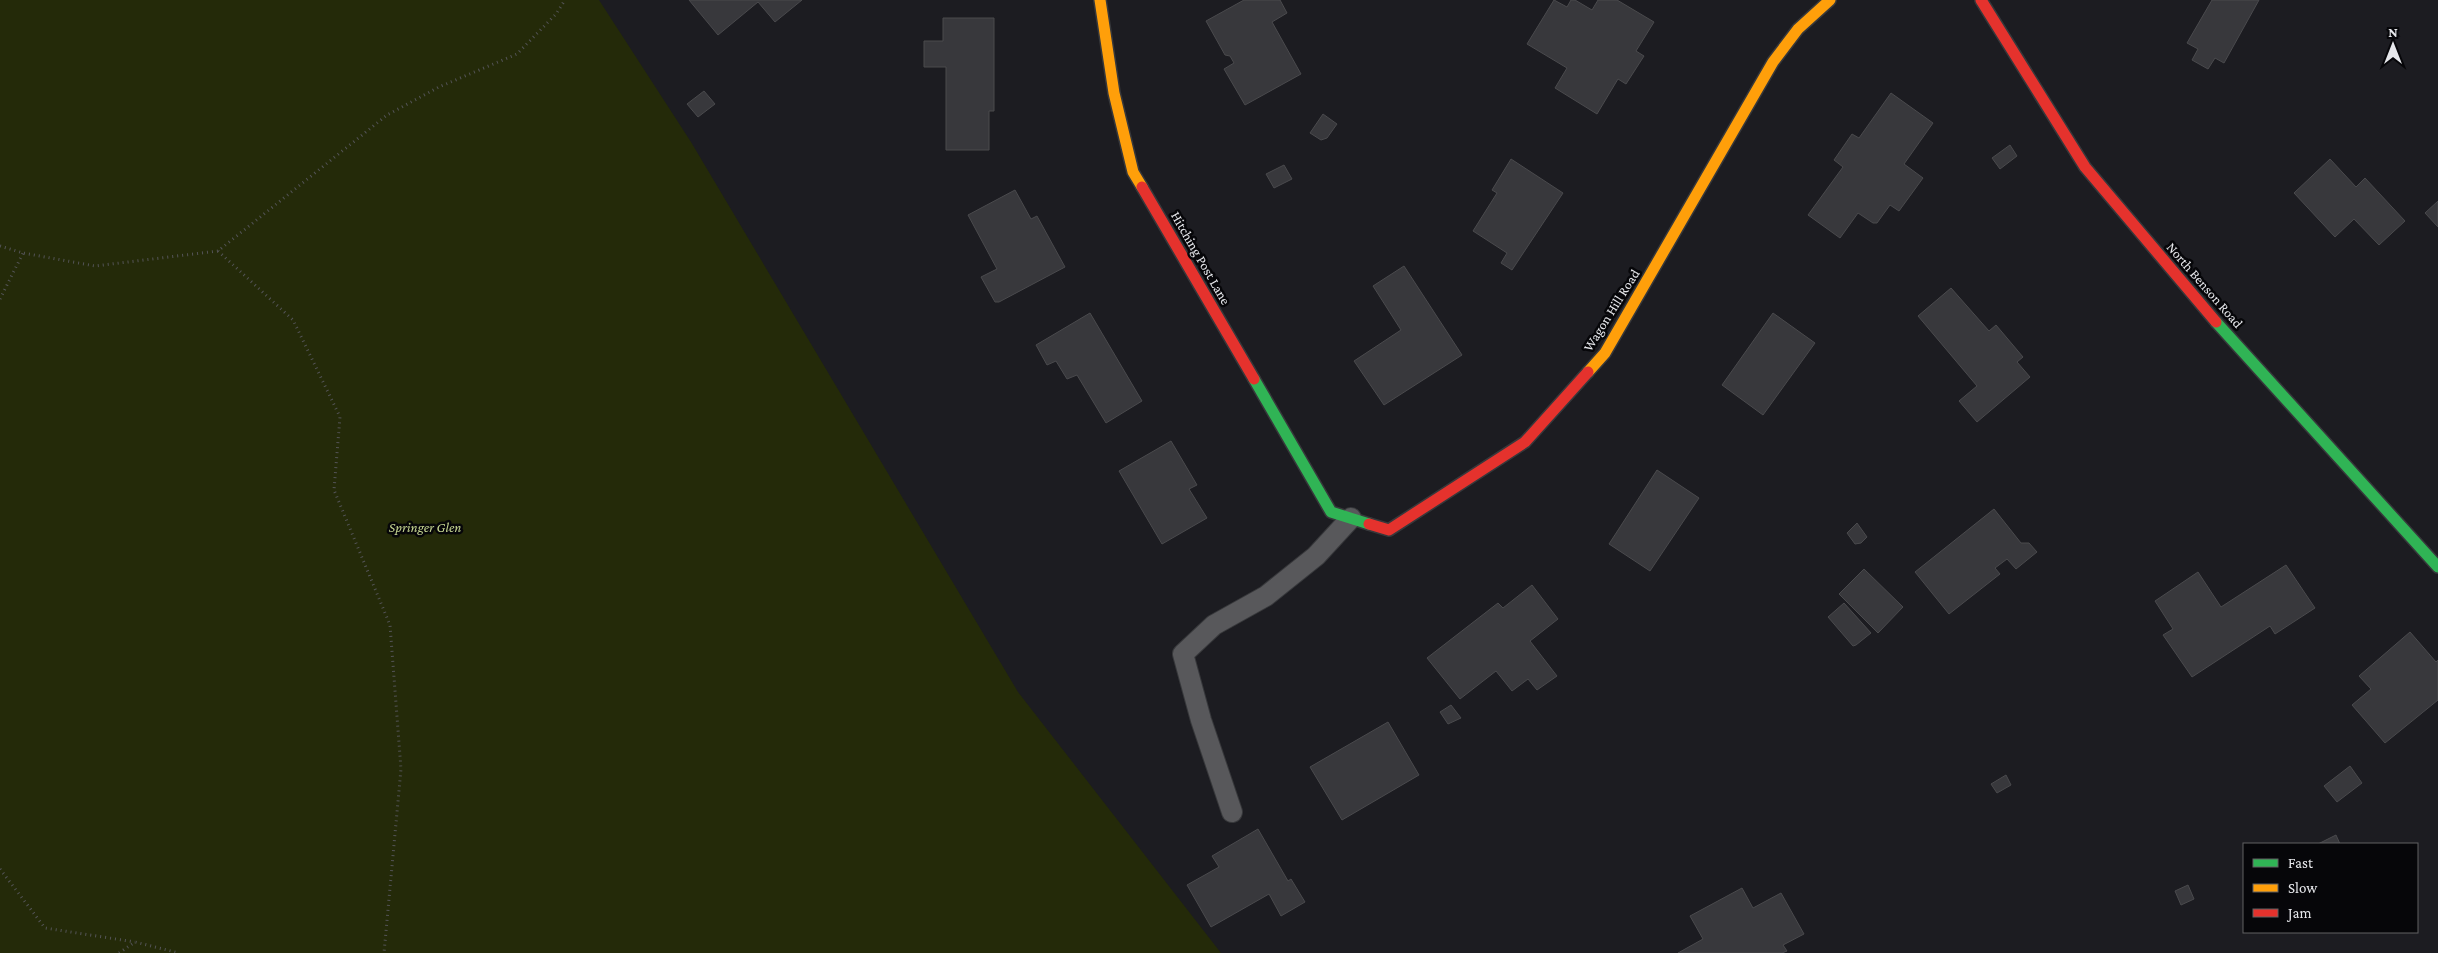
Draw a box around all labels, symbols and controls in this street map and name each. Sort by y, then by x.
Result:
north arrow [2368,20,2418,70]
text: N [2388,24,2398,40]
street label: Hitching Post Lane [1168,209,1234,307]
street label: North Benson Road [2163,239,2247,332]
street label: Wagon Hill Road [1579,265,1643,354]
park label: Springer Glen [389,519,461,535]
legend [2243,843,2418,933]
text: Fast [2288,855,2314,871]
text: Slow [2288,880,2318,896]
text: Jam [2286,905,2311,922]

